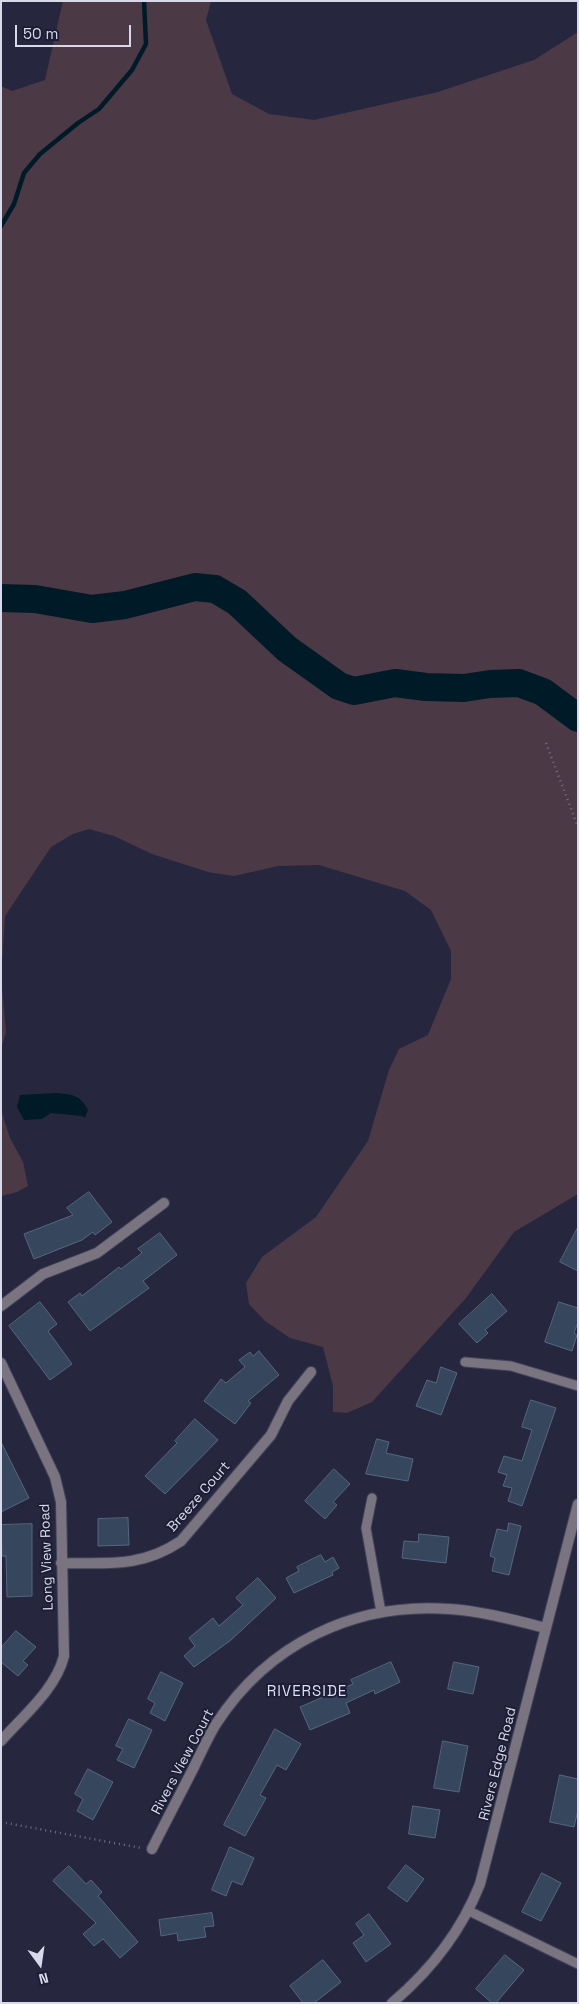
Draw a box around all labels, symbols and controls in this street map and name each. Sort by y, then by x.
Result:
scale bar [18,15,134,47]
text: 50 m [23,24,58,43]
street label: Breeze Court [164,1458,234,1536]
street label: Long View Road [37,1503,57,1611]
district label: RIVERSIDE [266,1683,348,1701]
street label: Rivers View Court [148,1706,218,1818]
street label: Rivers Edge Road [476,1706,520,1822]
north arrow [15,1939,65,1989]
text: N [37,1969,50,1988]

